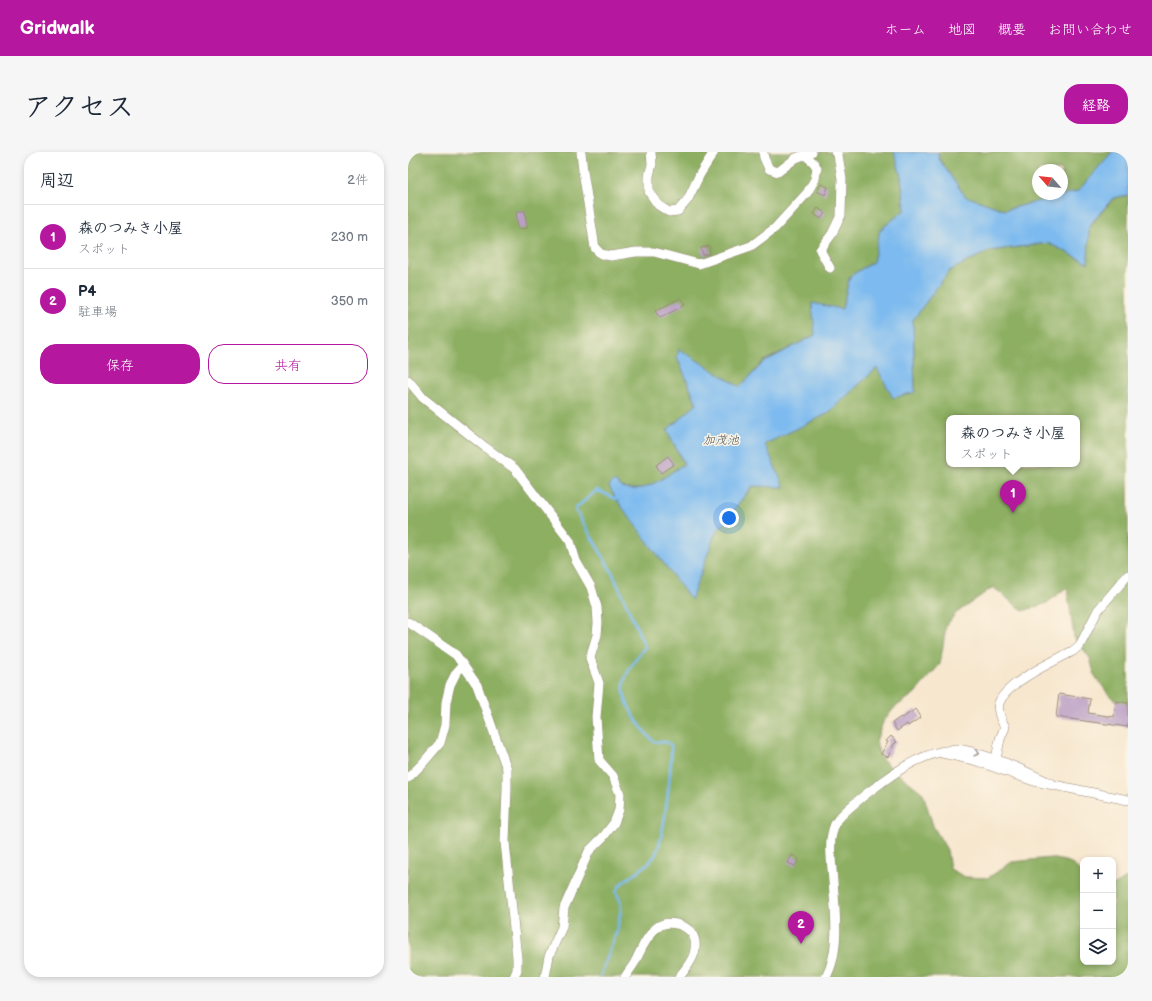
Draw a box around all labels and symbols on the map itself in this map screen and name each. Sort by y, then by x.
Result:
north arrow [1032,164,1068,200]
water label: 加茂池 [703,433,740,448]
pin: 1 [1000,480,1026,513]
your location [719,508,739,528]
one-way arrow [974,748,981,757]
pin: 2 [788,911,814,944]

